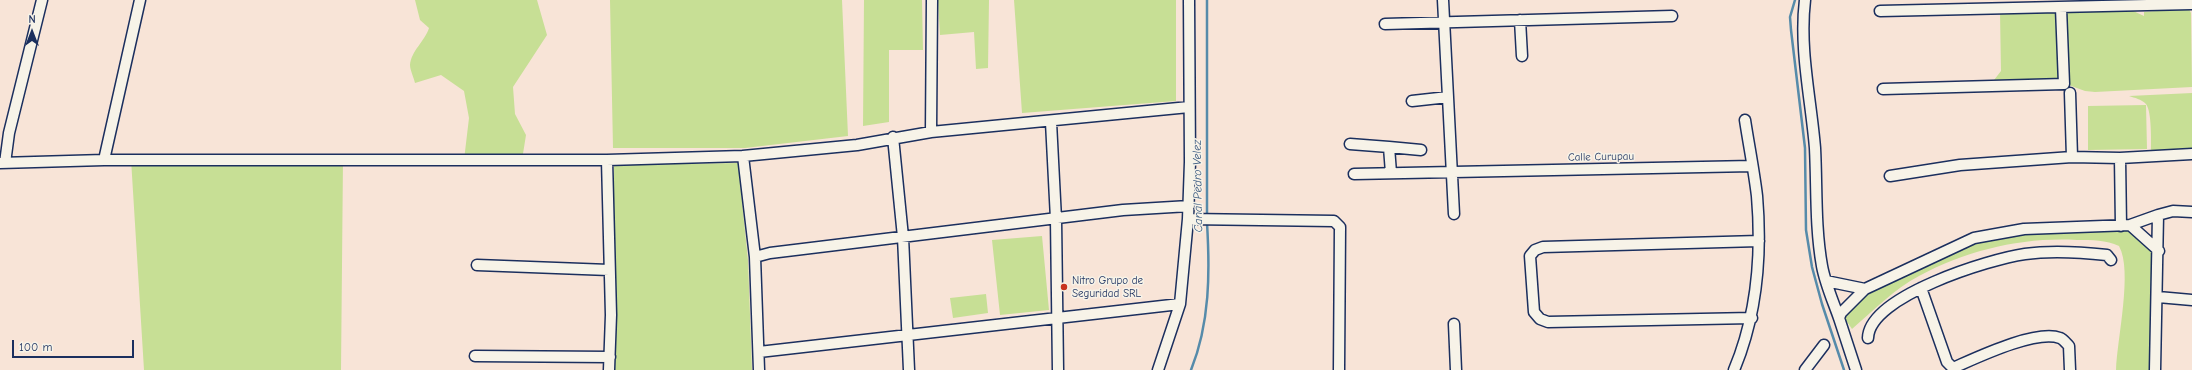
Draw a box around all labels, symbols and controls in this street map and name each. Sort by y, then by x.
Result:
north arrow [12,12,52,52]
text: N [28,13,36,26]
water label: Canal Pedro Velez [1190,140,1206,232]
street label: Calle Curupau [1568,150,1634,164]
place label: Nitro Grupo de Seguridad SRL [1072,274,1143,300]
marker: Nitro Grupo de Seguridad SRL [1059,282,1069,292]
scale bar [14,332,136,358]
text: 100 m [19,340,52,354]

